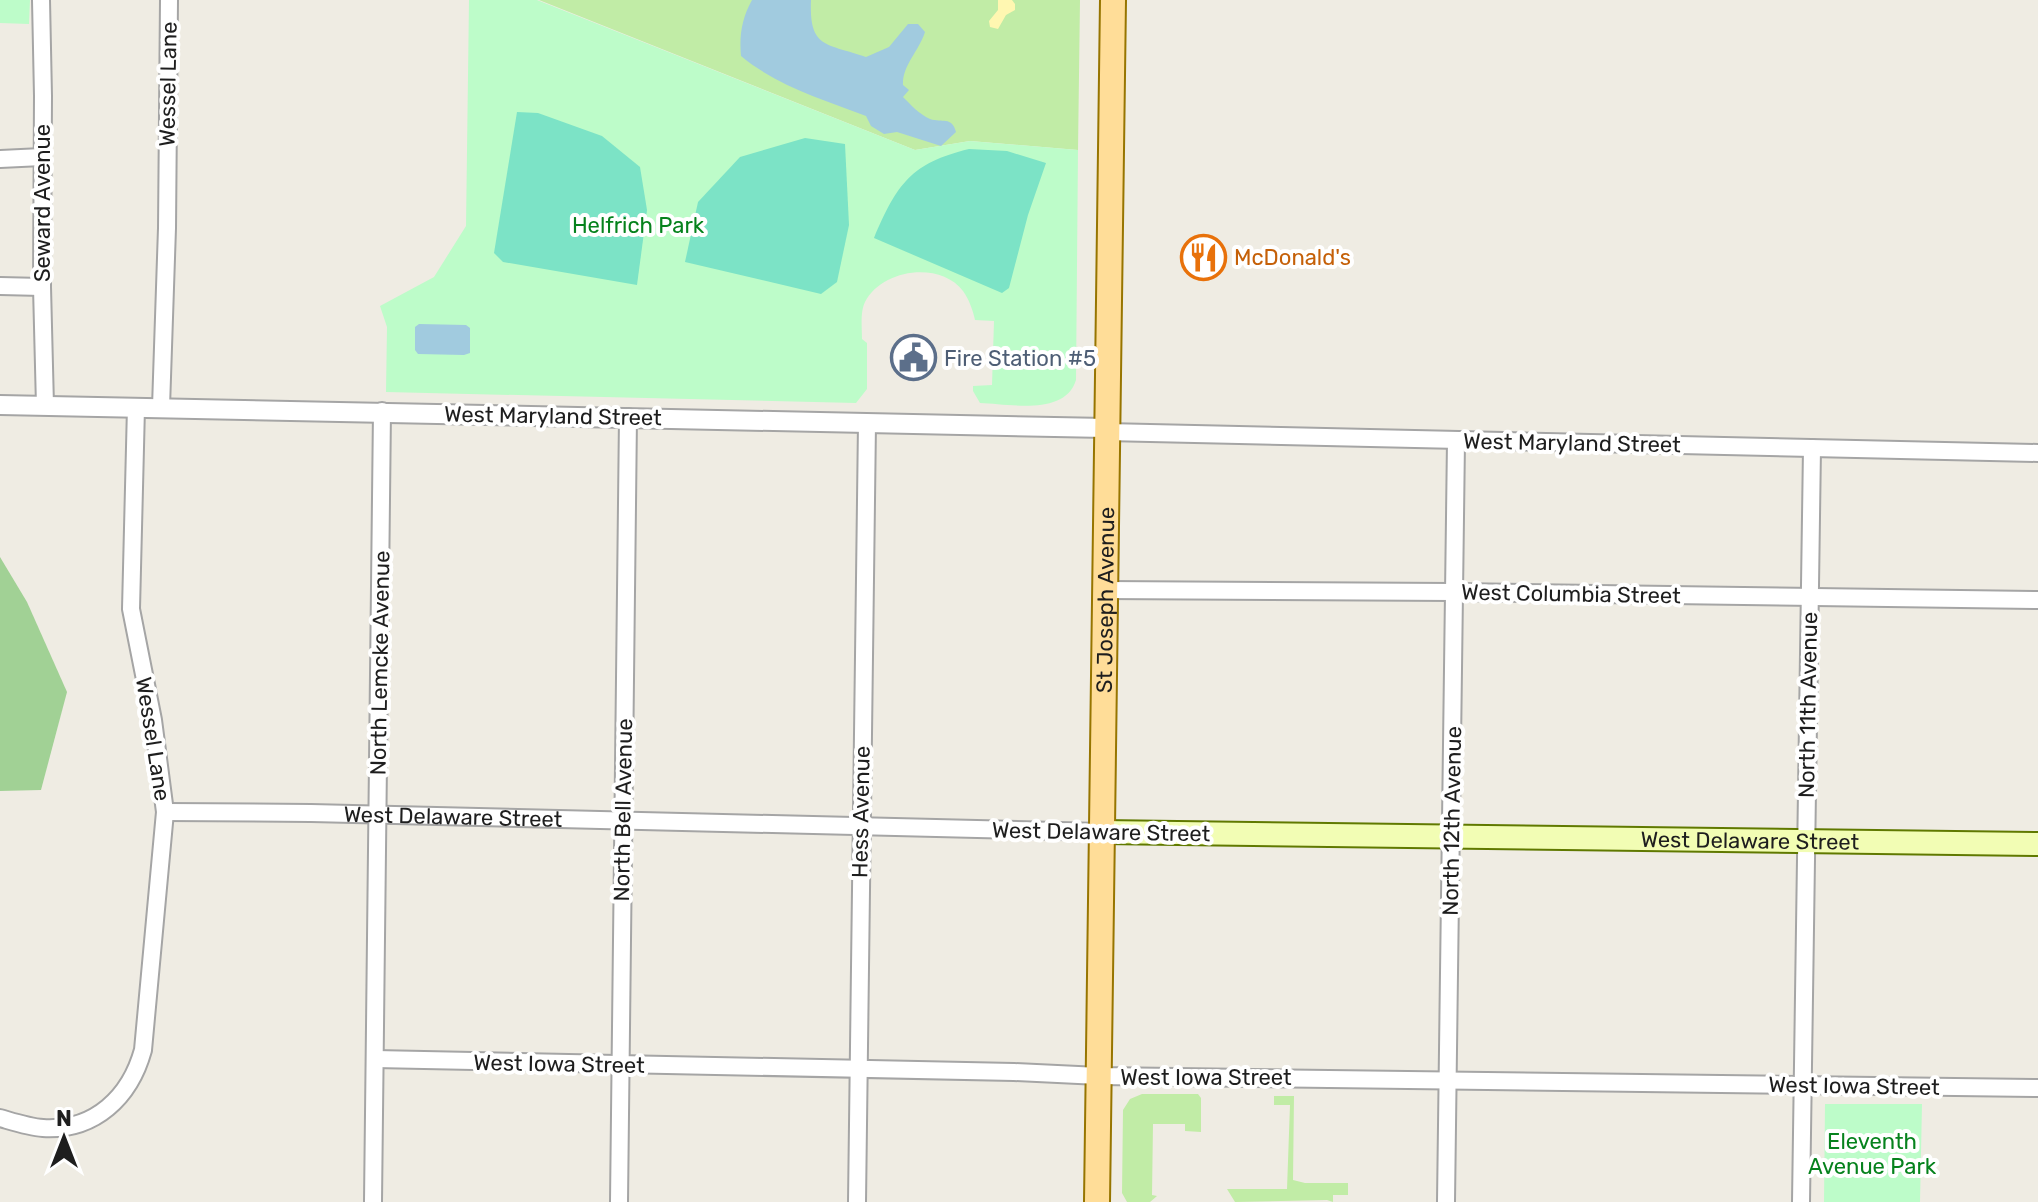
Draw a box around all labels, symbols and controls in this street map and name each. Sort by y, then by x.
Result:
street label: Wessel Lane [153,21,183,147]
street label: Seward Avenue [29,124,56,282]
park label: Helfrich Park [572,212,705,239]
restaurant icon: McDonald's [1179,233,1227,281]
place label: McDonald's [1234,244,1351,271]
public building icon: Fire Station #5 [889,334,937,382]
place label: Fire Station #5 [944,345,1096,372]
street label: West Maryland Street [444,401,662,431]
street label: West Maryland Street [1463,428,1681,458]
street label: St Joseph Avenue [1090,507,1120,693]
street label: North Lemcke Avenue [365,550,395,776]
street label: West Columbia Street [1461,579,1681,609]
street label: North 11th Avenue [1793,612,1823,798]
street label: Wessel Lane [130,675,176,803]
street label: North Bell Avenue [608,718,638,902]
street label: North 12th Avenue [1437,726,1467,916]
street label: Hess Avenue [846,746,876,878]
street label: West Delaware Street [343,800,563,833]
street label: West Delaware Street [992,817,1211,847]
street label: West Delaware Street [1640,825,1860,855]
street label: West Iowa Street [473,1049,645,1079]
street label: West Iowa Street [1120,1064,1292,1091]
street label: West Iowa Street [1768,1071,1940,1101]
north arrow [24,1098,104,1178]
text: N [56,1105,72,1132]
park label: Eleventh Avenue Park [1808,1128,1937,1180]

